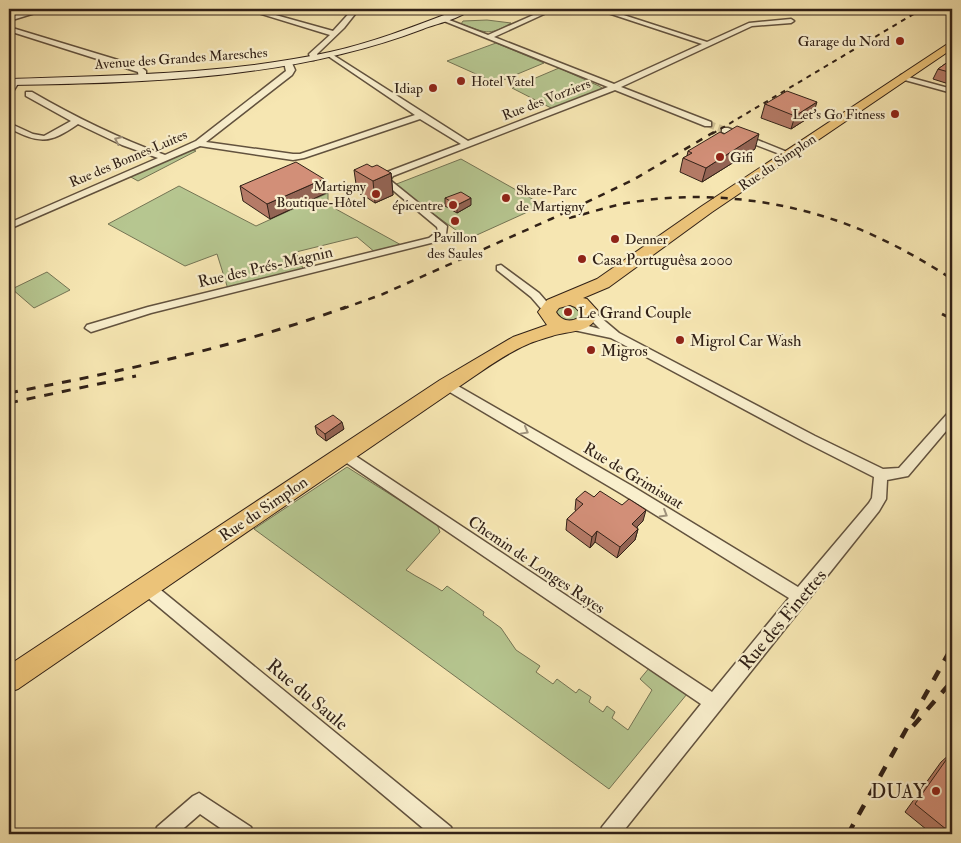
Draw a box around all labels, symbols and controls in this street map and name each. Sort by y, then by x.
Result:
place label: Garage du Nord [798,33,890,50]
marker: Garage du Nord [894,35,906,47]
street label: Avenue des Grandes Maresches [93,44,268,73]
place label: Hotel Vatel [471,73,535,90]
marker: Hotel Vatel [455,75,467,87]
street label: Rue des Vorziers [500,75,593,124]
place label: Idiap [394,80,423,98]
marker: Idiap [427,82,439,94]
place label: Let's Go Fitness [792,106,885,123]
marker: Let's Go Fitness [889,108,901,120]
street label: Rue des Bonnes Luites [67,126,190,191]
street label: Rue du Simplon [735,130,820,195]
one-way arrow [114,136,123,146]
place label: Gifi [730,149,753,166]
marker: Gifi [714,151,726,163]
place label: Martigny Boutique-Hôtel [276,178,367,211]
place label: Skate-Parc de Martigny [516,182,585,216]
marker: Martigny Boutique-Hôtel [370,188,382,200]
marker: Skate-Parc de Martigny [500,192,512,204]
place label: épicentre [392,197,443,215]
marker: épicentre [447,199,459,211]
marker: Pavillon des Saules [449,215,461,227]
place label: Pavillon des Saules [427,229,483,262]
place label: Denner [625,231,669,248]
marker: Denner [609,233,621,245]
street label: Rue des Prés-Magnin [196,242,335,292]
place label: Casa Portuguêsa 2000 [592,250,733,270]
marker: Casa Portuguêsa 2000 [576,253,588,265]
place label: Le Grand Couple [578,303,692,324]
marker: Le Grand Couple [562,306,574,318]
place label: Migrol Car Wash [690,331,802,351]
marker: Migrol Car Wash [674,334,686,346]
place label: Migros [601,341,648,361]
marker: Migros [585,344,597,356]
one-way arrow [519,424,528,434]
street label: Rue de Grimisuat [580,438,687,514]
street label: Rue du Simplon [215,472,312,547]
one-way arrow [659,507,668,517]
street label: Chemin de Longes Rayes [464,512,609,618]
street label: Rue des Finettes [734,564,832,675]
street label: Rue du Saule [262,654,353,736]
place label: DUAY [871,780,927,804]
marker: DUAY [930,785,942,797]

